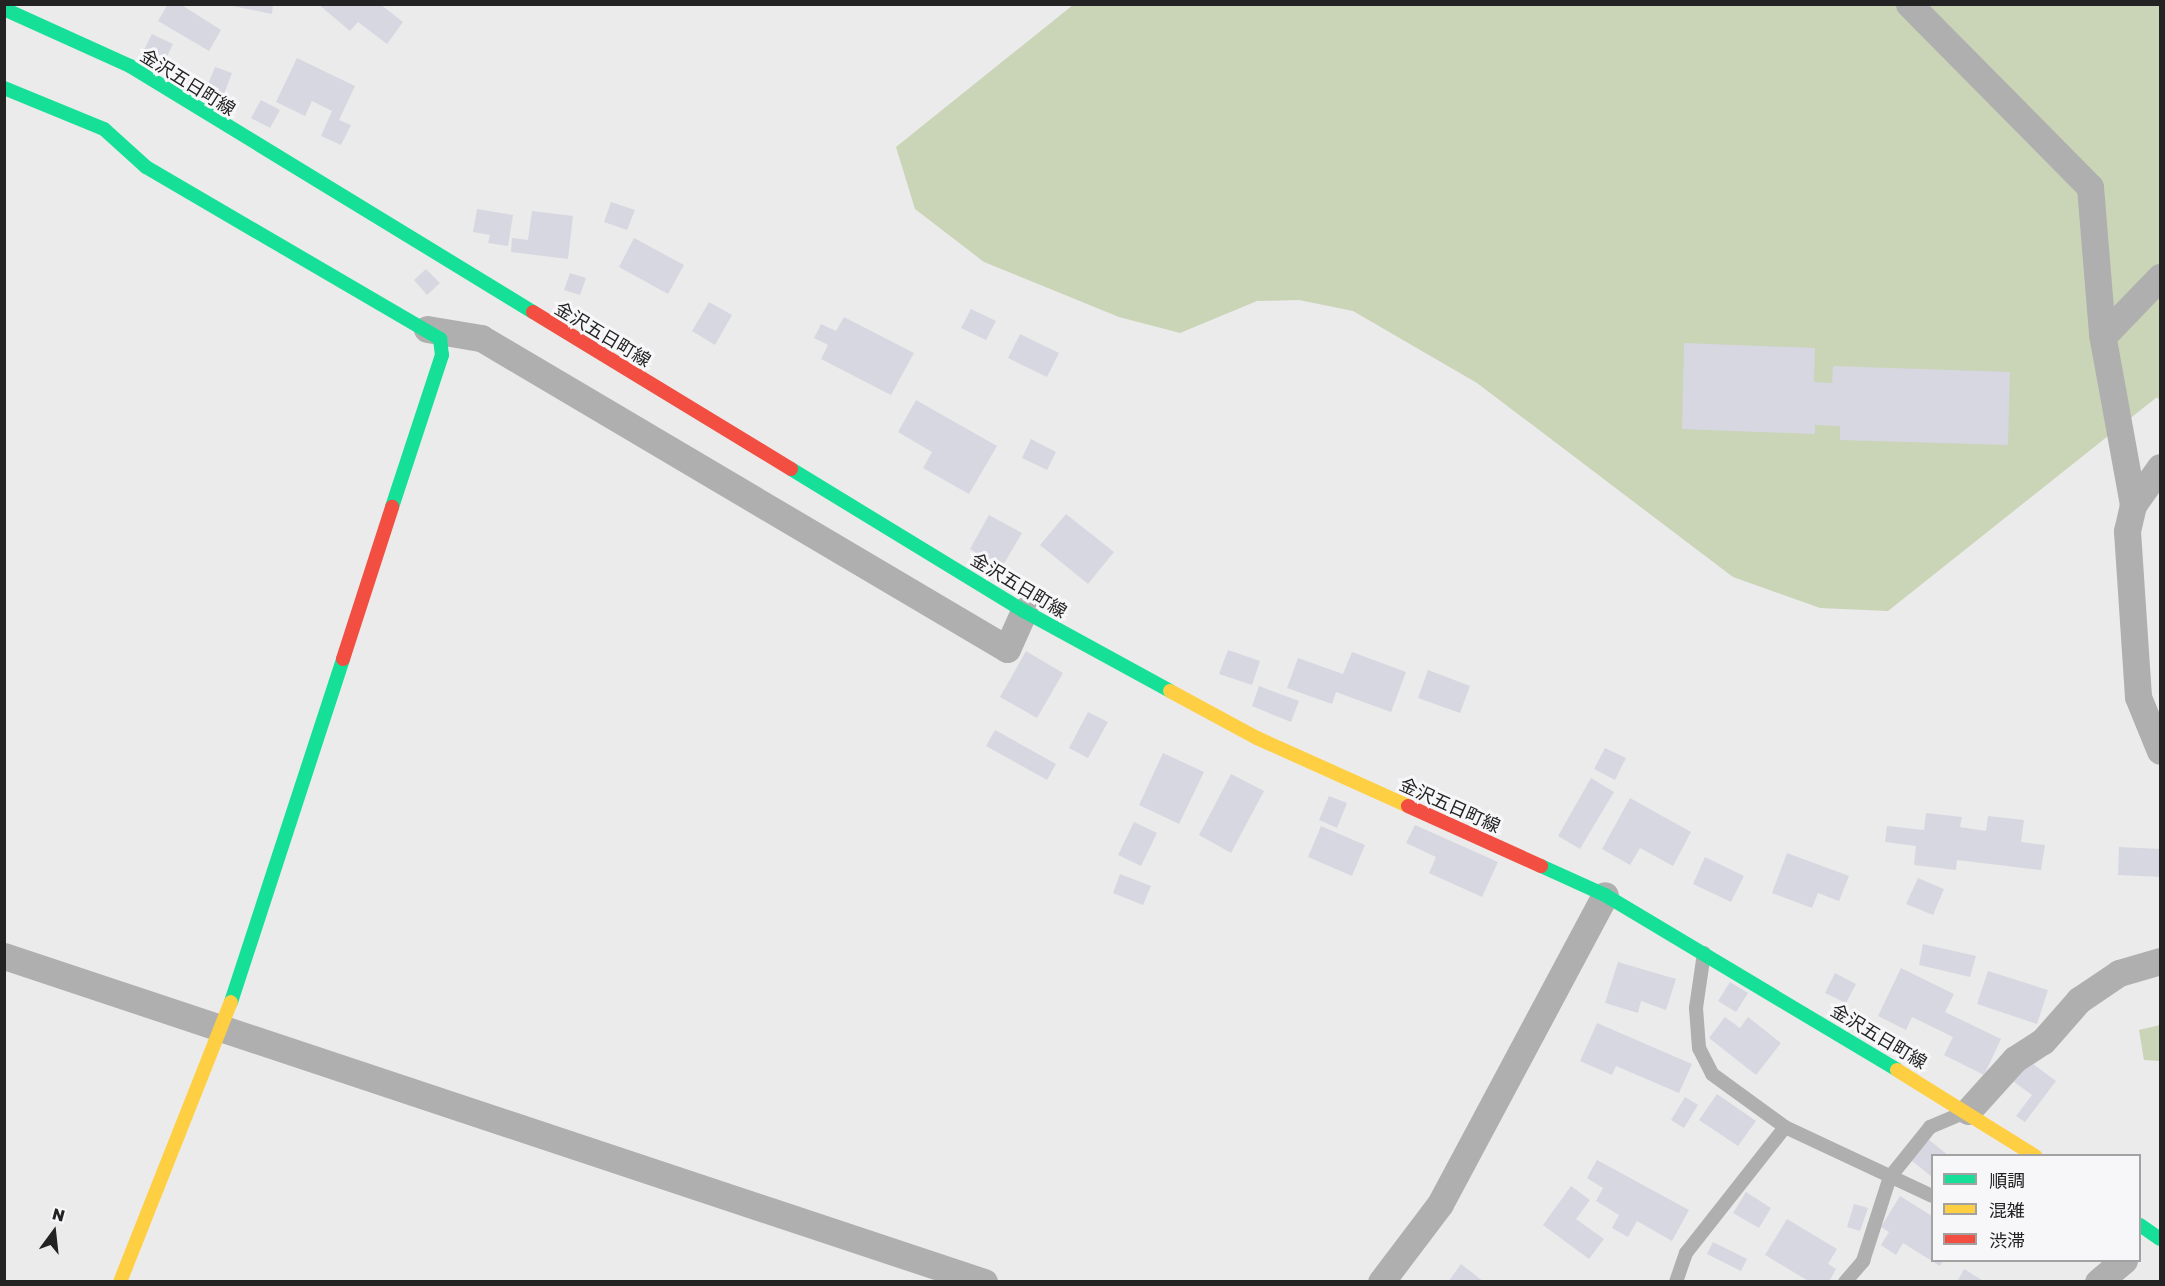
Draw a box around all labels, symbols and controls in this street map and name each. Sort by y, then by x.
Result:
street label: 金沢五日町線 [136,44,240,120]
street label: 金沢五日町線 [551,297,655,371]
street label: 金沢五日町線 [967,548,1071,622]
street label: 金沢五日町線 [1396,773,1504,837]
street label: 金沢五日町線 [1827,999,1931,1073]
legend [1931,1154,2141,1262]
text: 順調 [1989,1169,2025,1191]
text: 混雑 [1989,1199,2025,1221]
north arrow [24,1202,84,1262]
text: N [50,1203,67,1226]
text: 渋滞 [1989,1229,2025,1251]

